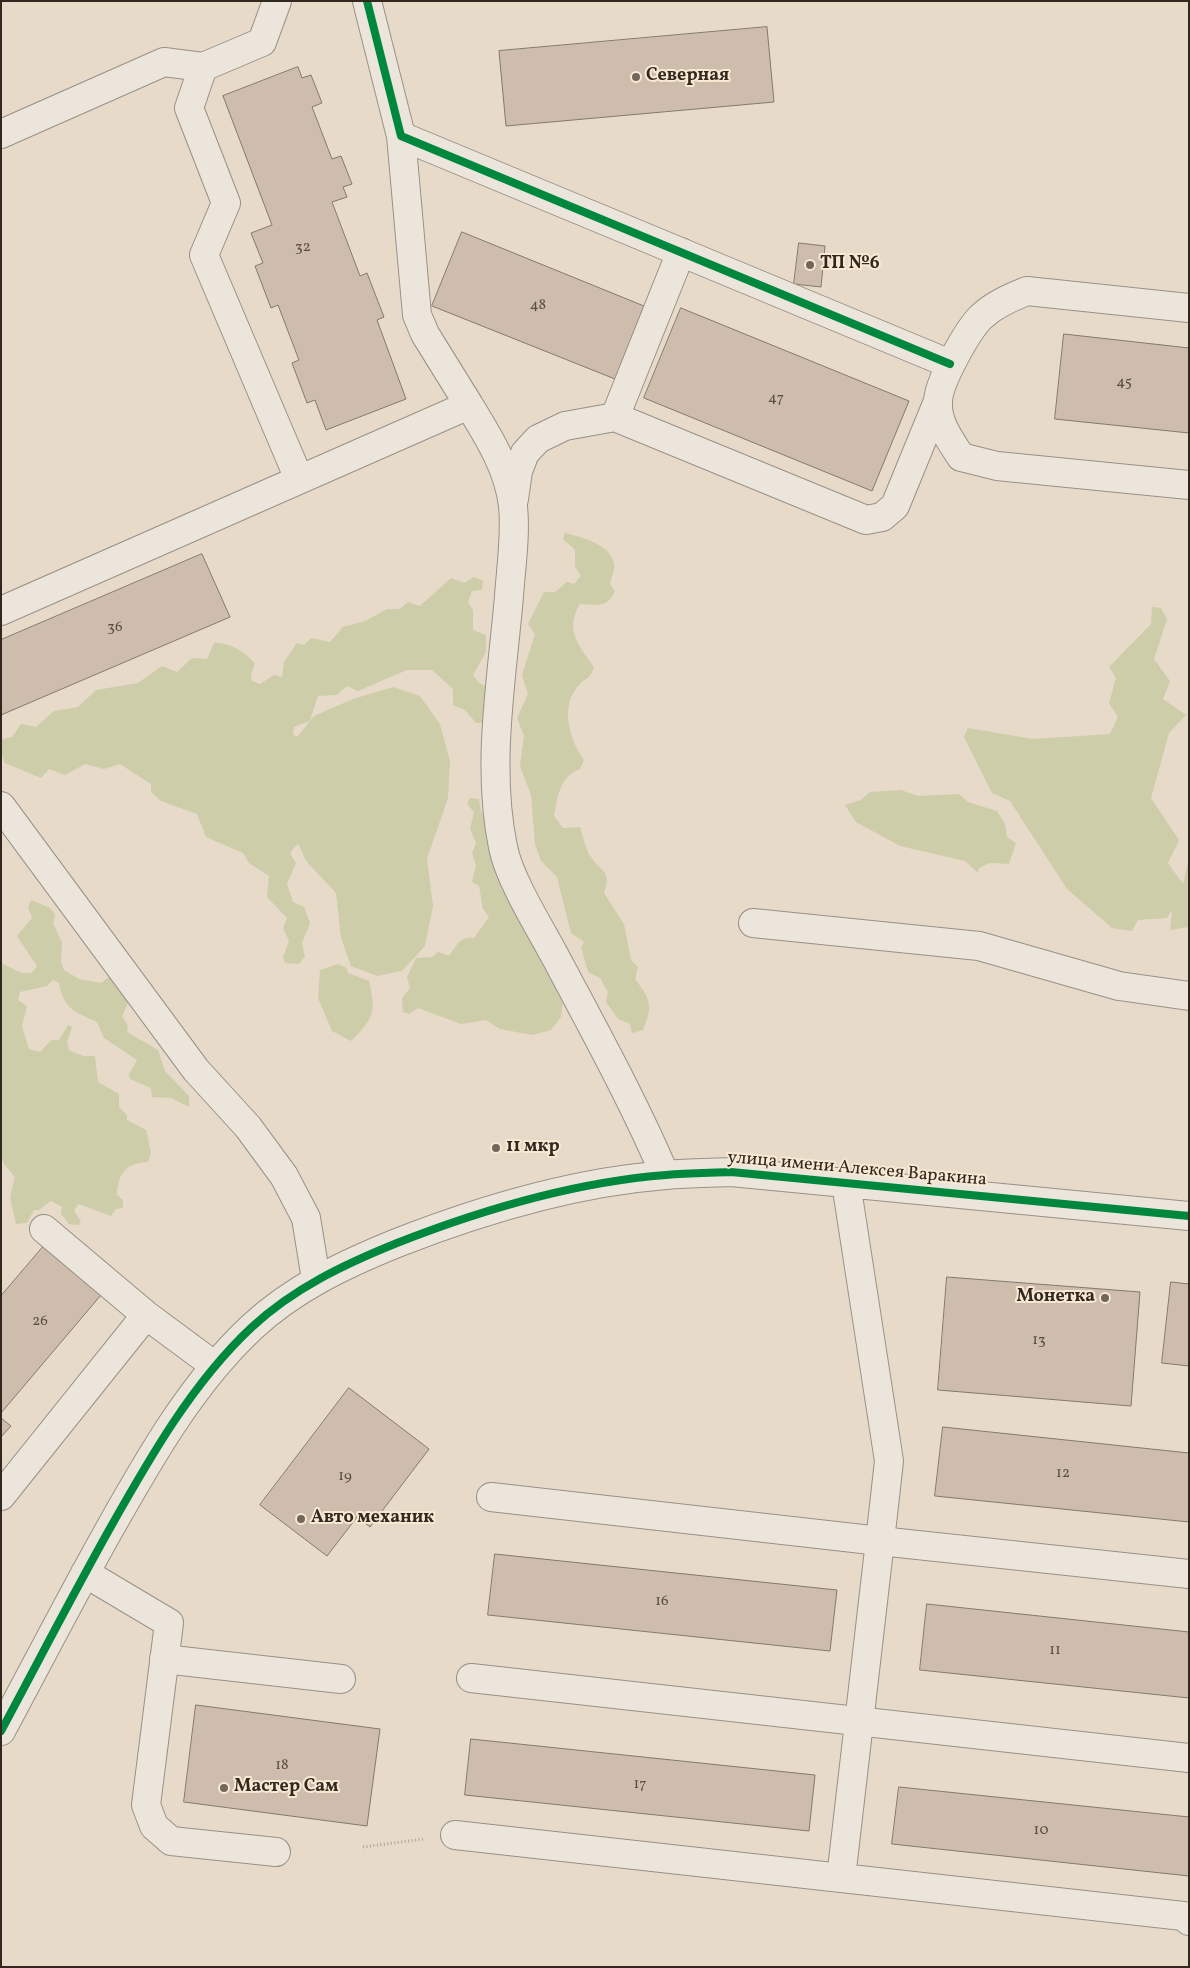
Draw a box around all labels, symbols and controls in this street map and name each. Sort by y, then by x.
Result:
place label: Северная [646,66,729,88]
marker: Северная [630,71,642,83]
house number: 32 [295,239,311,257]
place label: ТП №6 [820,254,880,276]
marker: ТП №6 [804,259,816,271]
house number: 48 [530,297,546,315]
house number: 45 [1116,374,1132,392]
house number: 47 [768,390,784,408]
house number: 36 [107,619,123,637]
place label: 11 мкр [506,1137,560,1159]
marker: 11 мкр [490,1142,502,1154]
street label: улица имени Алексея Варакина [726,1148,988,1192]
place label: Монетка [1016,1287,1095,1309]
marker: Монетка [1099,1292,1111,1304]
house number: 26 [32,1313,48,1331]
house number: 13 [1032,1332,1046,1350]
house number: 12 [1056,1465,1070,1483]
house number: 19 [338,1468,352,1486]
place label: Авто механик [311,1508,434,1530]
marker: Авто механик [295,1513,307,1525]
house number: 16 [655,1593,669,1611]
house number: 11 [1049,1642,1061,1660]
house number: 18 [275,1757,289,1775]
house number: 17 [633,1776,647,1794]
place label: Мастер Сам [234,1777,339,1799]
marker: Мастер Сам [218,1782,230,1794]
house number: 10 [1034,1822,1048,1840]

